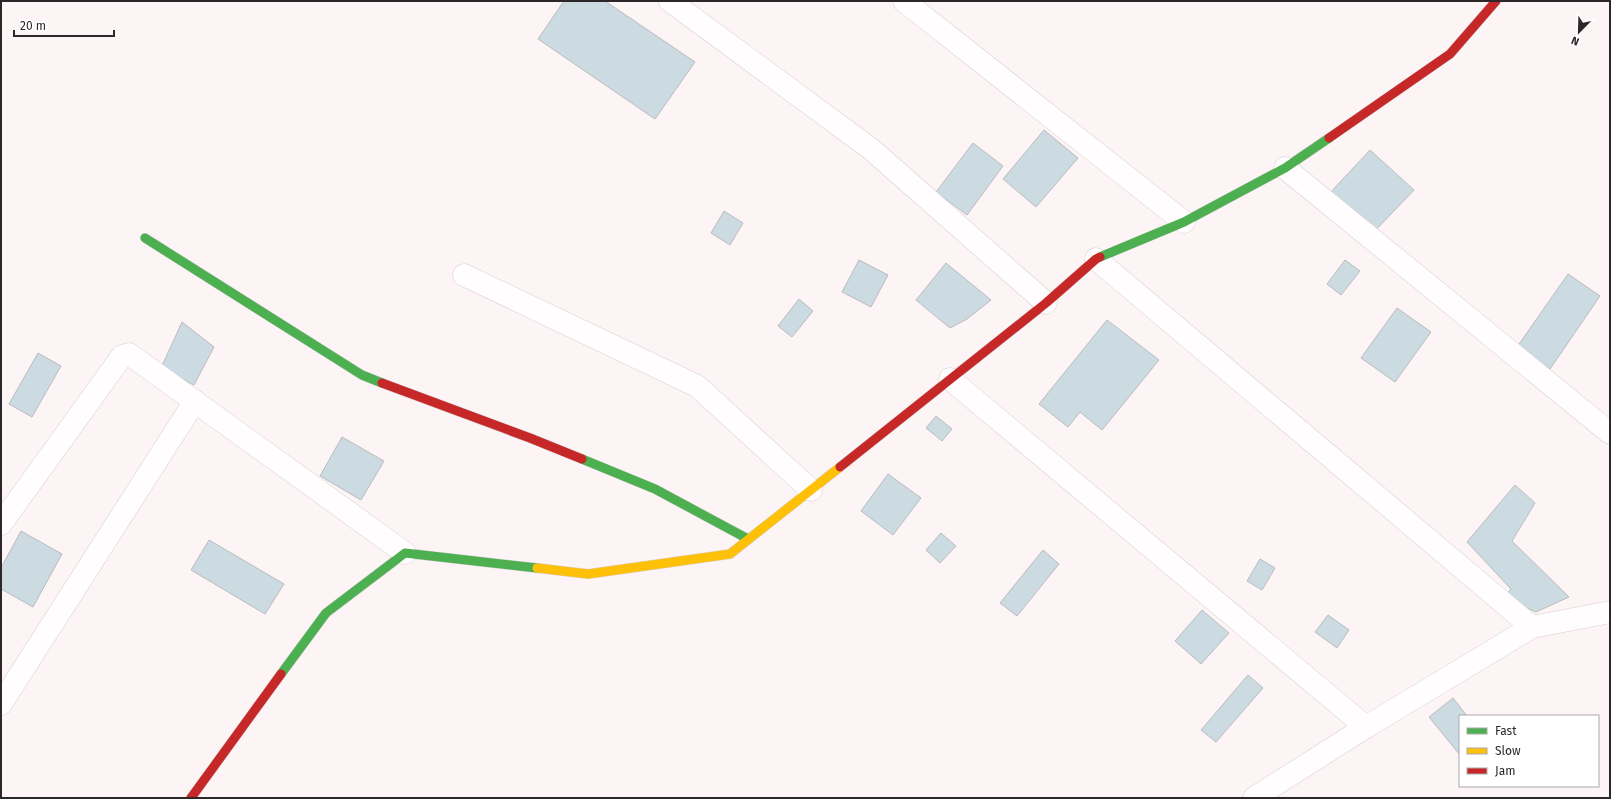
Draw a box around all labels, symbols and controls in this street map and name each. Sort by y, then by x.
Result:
scale bar [14,12,114,38]
north arrow [1559,12,1599,52]
text: 20 m [20,19,46,33]
text: N [1569,33,1581,48]
legend [1459,715,1599,787]
text: Fast [1495,724,1517,738]
text: Slow [1495,744,1521,758]
text: Jam [1495,764,1515,778]

